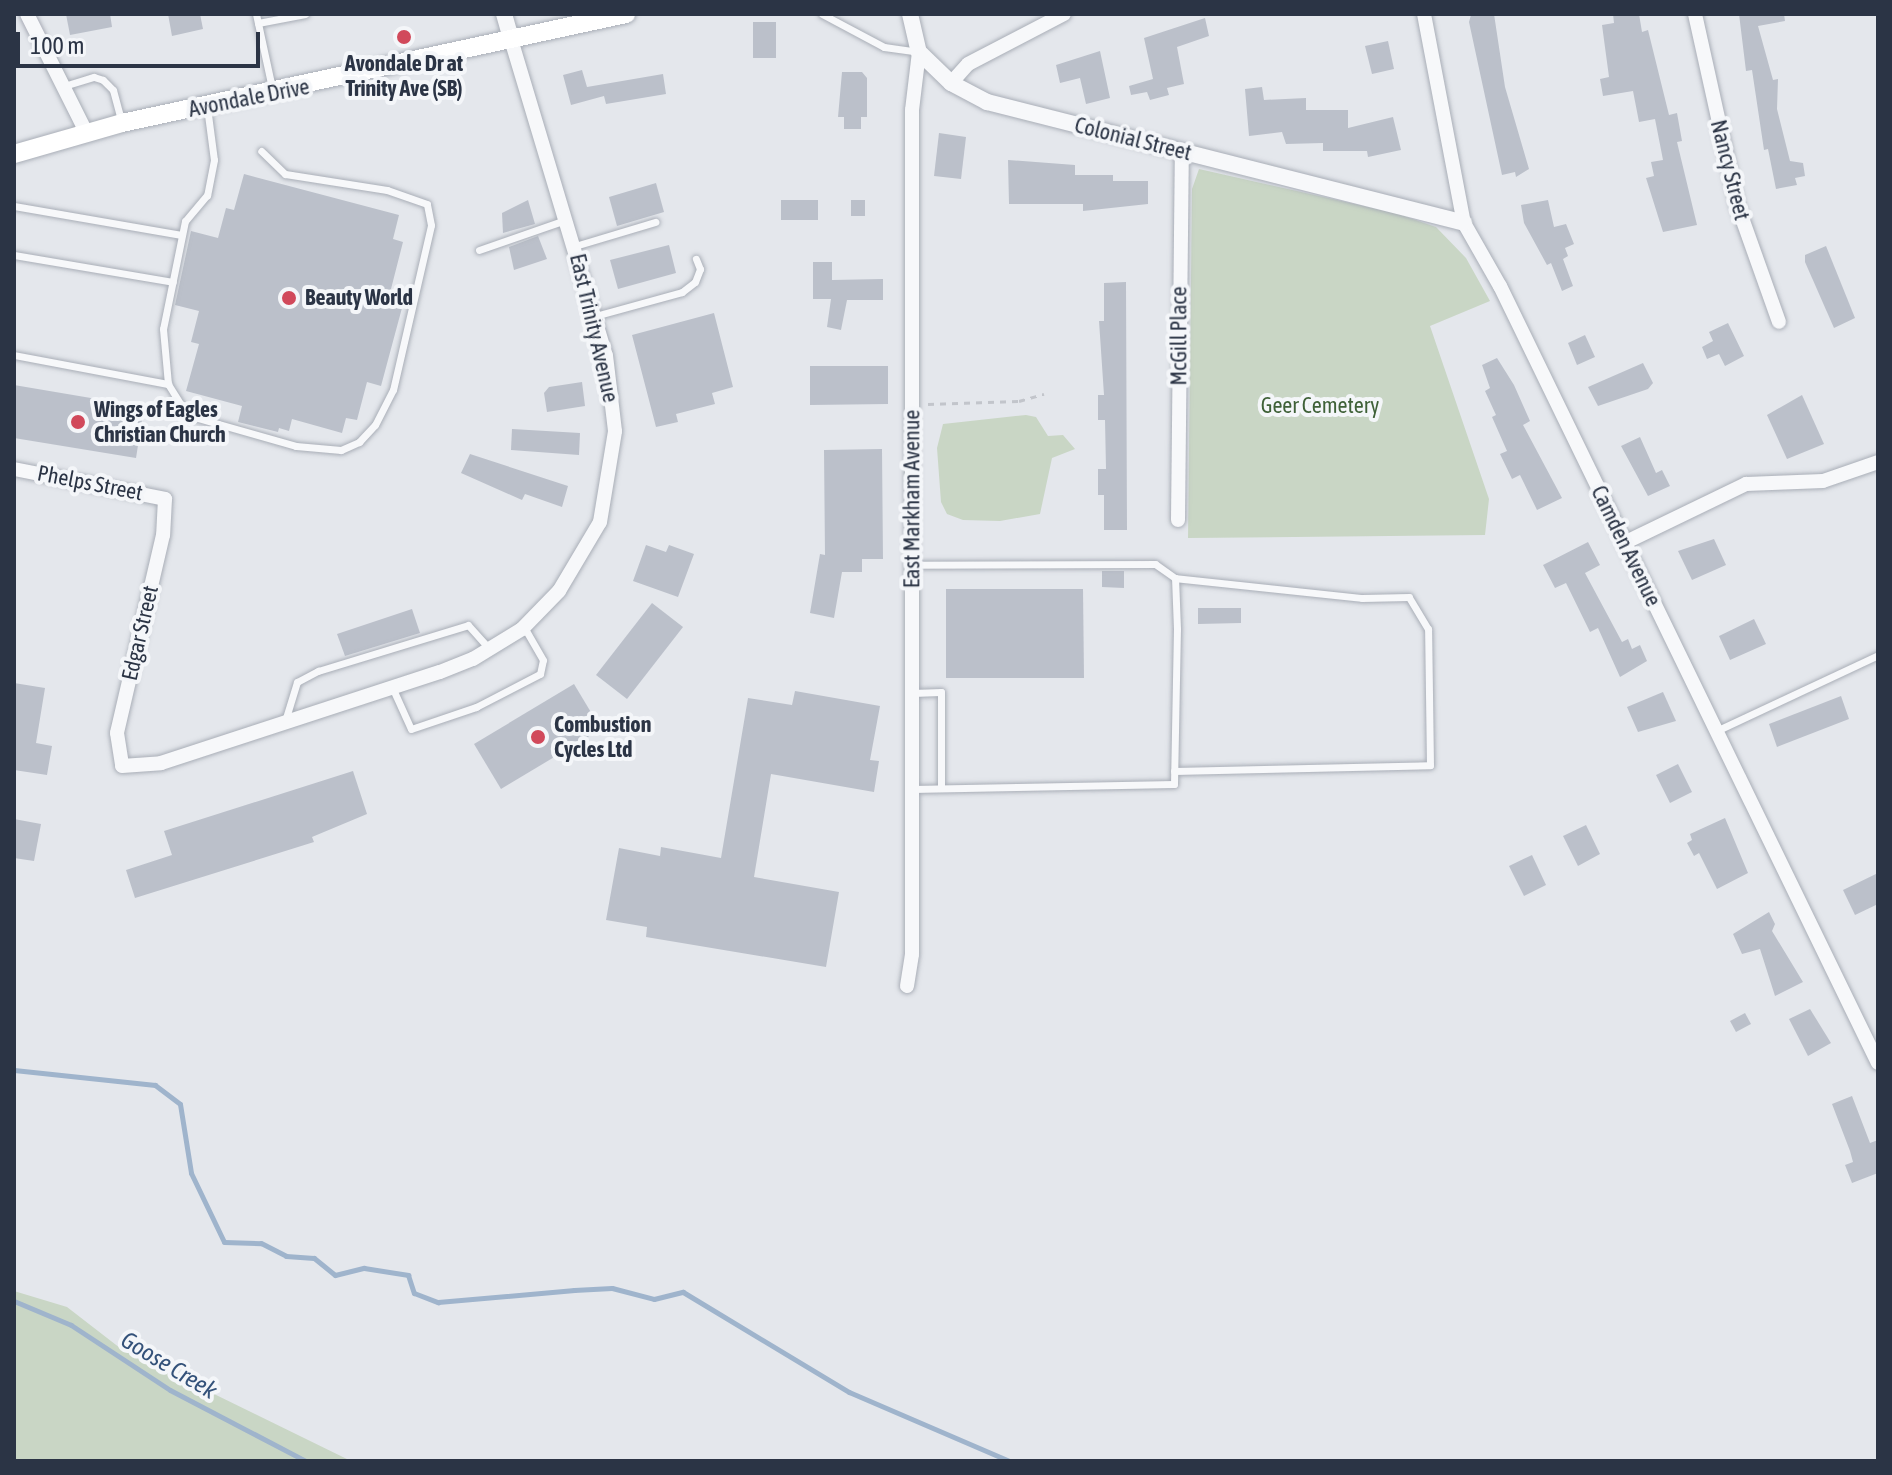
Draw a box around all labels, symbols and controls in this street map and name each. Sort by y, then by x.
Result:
scale bar [20,16,264,66]
marker: Avondale Dr at Trinity Ave (SB) [395,28,413,46]
text: 100 m [30,32,84,59]
place label: Avondale Dr at Trinity Ave (SB) [345,50,463,102]
street label: Avondale Drive [186,73,312,123]
street label: Colonial Street [1072,112,1194,166]
street label: Nancy Street [1705,117,1755,223]
street label: East Trinity Avenue [564,251,624,405]
place label: Beauty World [305,285,413,311]
street label: McGill Place [1166,286,1192,386]
marker: Beauty World [280,289,298,307]
park label: Geer Cemetery [1261,393,1379,419]
place label: Wings of Eagles Christian Church [94,396,226,448]
street label: East Markham Avenue [899,410,925,588]
marker: Wings of Eagles Christian Church [69,413,87,431]
street label: Phelps Street [35,460,145,506]
street label: Camden Avenue [1585,481,1667,611]
street label: Edgar Street [116,583,164,683]
place label: Combustion Cycles Ltd [554,711,651,762]
marker: Combustion Cycles Ltd [529,728,547,746]
water label: Goose Creek [116,1325,222,1405]

